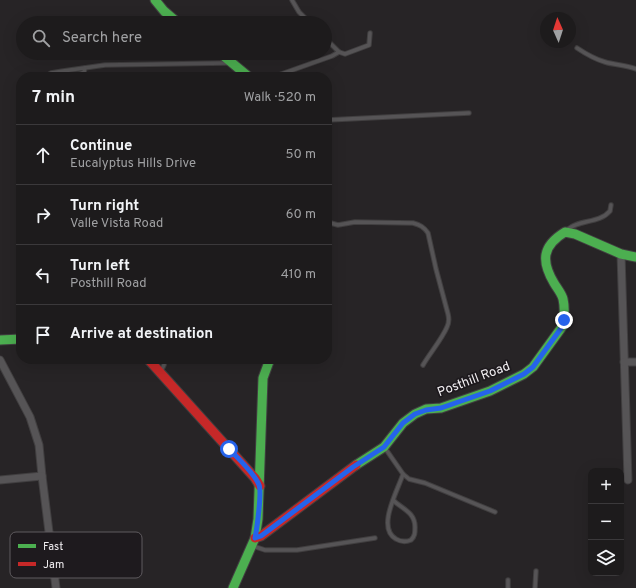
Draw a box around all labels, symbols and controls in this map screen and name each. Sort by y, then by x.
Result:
north arrow [540,12,576,48]
search box [16,16,332,60]
icon: search [30,27,52,49]
text: Search here [62,29,142,48]
text: 7 min [32,87,75,109]
text: Walk · 520 m [244,90,316,106]
text: Continue [70,137,132,156]
icon: ahead [32,144,54,166]
text: 50 m [286,147,316,163]
text: Eucalyptus Hills Drive [70,156,196,172]
text: Turn right [70,197,139,216]
icon: right [32,204,54,226]
text: 60 m [286,207,316,223]
text: Valle Vista Road [70,216,163,232]
text: Turn left [70,257,130,276]
icon: left [32,264,54,286]
text: 410 m [281,267,316,283]
text: Posthill Road [70,276,147,292]
route end [555,311,573,329]
icon: arrive [32,324,54,346]
text: Arrive at destination [70,325,213,344]
street label: Posthill Road [435,359,513,401]
route start [220,440,238,458]
map controls [588,468,624,576]
button: + [588,468,624,504]
button: − [588,504,624,540]
legend [10,532,142,578]
text: Fast [43,540,63,554]
button: layers [588,540,624,576]
text: Jam [43,558,64,572]

